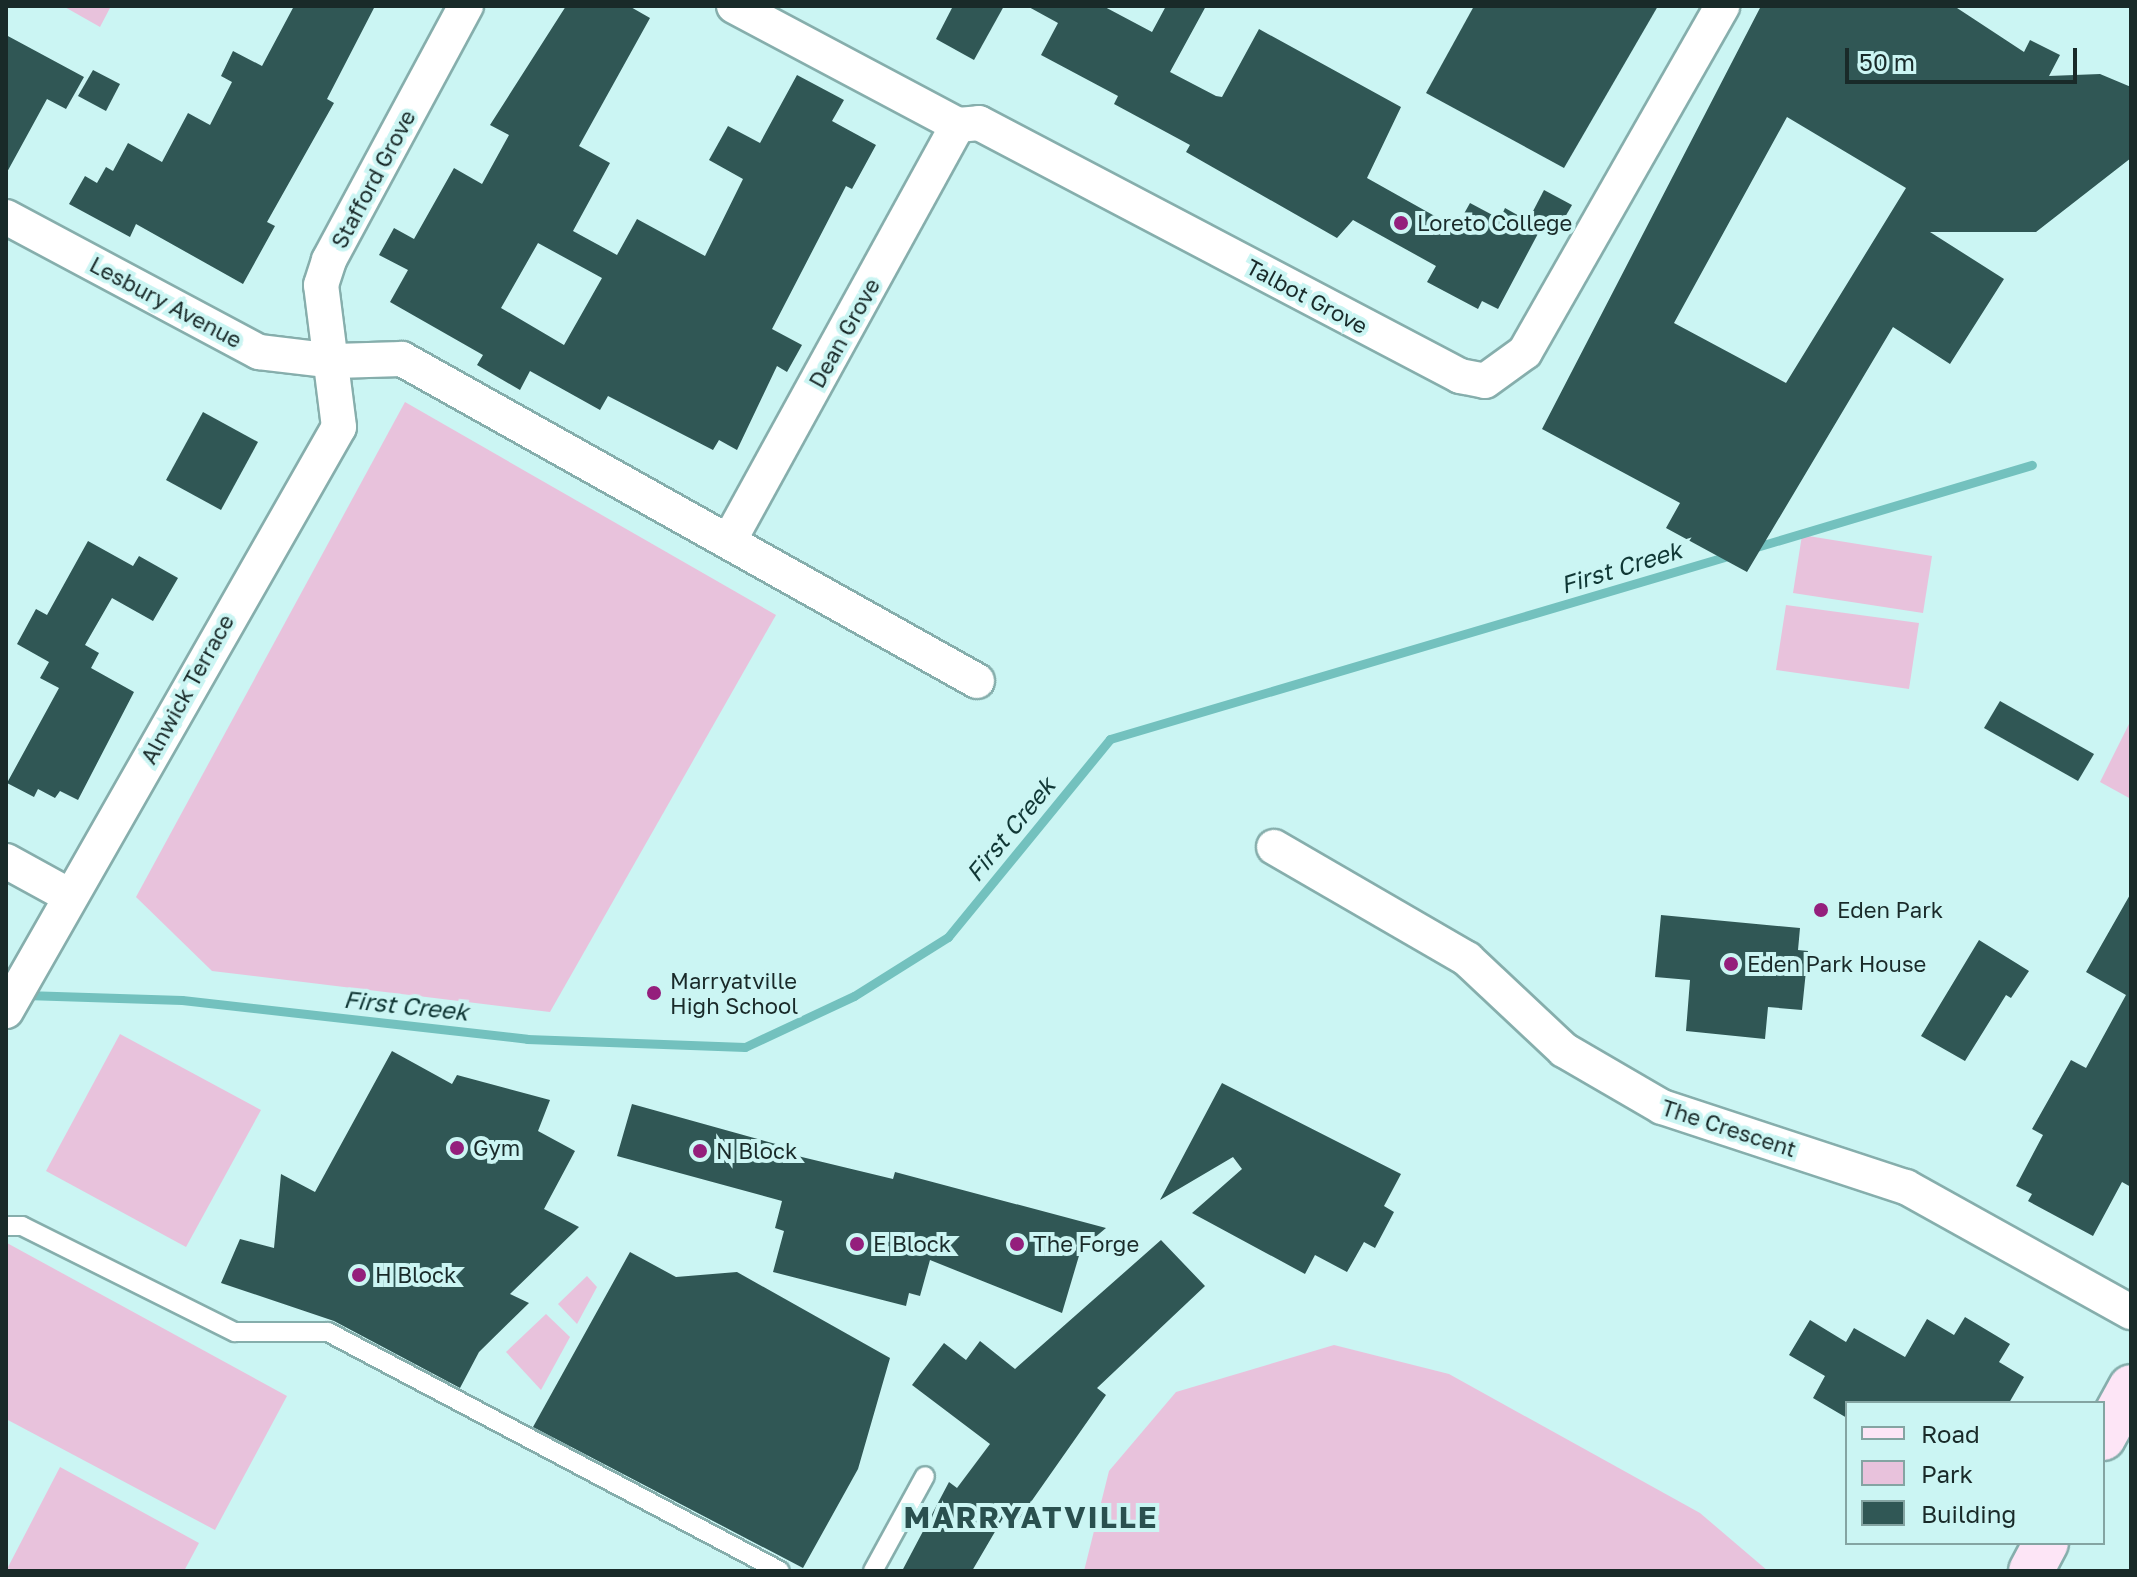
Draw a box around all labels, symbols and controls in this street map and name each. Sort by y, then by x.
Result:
scale bar [1849,32,2081,82]
text: 50 m [1859,47,1915,76]
street label: Stafford Grove [325,105,421,253]
place label: Loreto College [1417,210,1572,236]
marker: Loreto College [1392,214,1410,232]
street label: Lesbury Avenue [86,251,246,353]
street label: Talbot Grove [1242,253,1372,339]
street label: Dean Grove [803,274,885,392]
water label: First Creek [1557,535,1685,599]
street label: Alnwick Terrace [135,610,239,768]
water label: First Creek [959,771,1061,887]
place label: Eden Park [1837,897,1943,923]
marker: Eden Park [1812,901,1830,919]
place label: Eden Park House [1747,951,1926,977]
marker: Eden Park House [1722,955,1740,973]
place label: Marryatville High School [670,967,798,1018]
water label: First Creek [342,984,470,1026]
marker: Marryatville High School [645,984,663,1002]
street label: The Crescent [1658,1094,1800,1162]
place label: Gym [473,1135,520,1161]
place label: N Block [716,1138,797,1164]
marker: Gym [448,1139,466,1157]
marker: N Block [691,1142,709,1160]
place label: E Block [873,1231,951,1257]
place label: The Forge [1033,1231,1139,1257]
marker: E Block [848,1235,866,1253]
marker: The Forge [1008,1235,1026,1253]
place label: H Block [375,1262,456,1288]
marker: H Block [350,1266,368,1284]
legend [1845,1401,2105,1545]
text: Road [1921,1419,1980,1448]
text: Park [1921,1459,1973,1488]
district label: MARRYATVILLE [903,1499,1159,1535]
text: Building [1921,1499,2016,1528]

